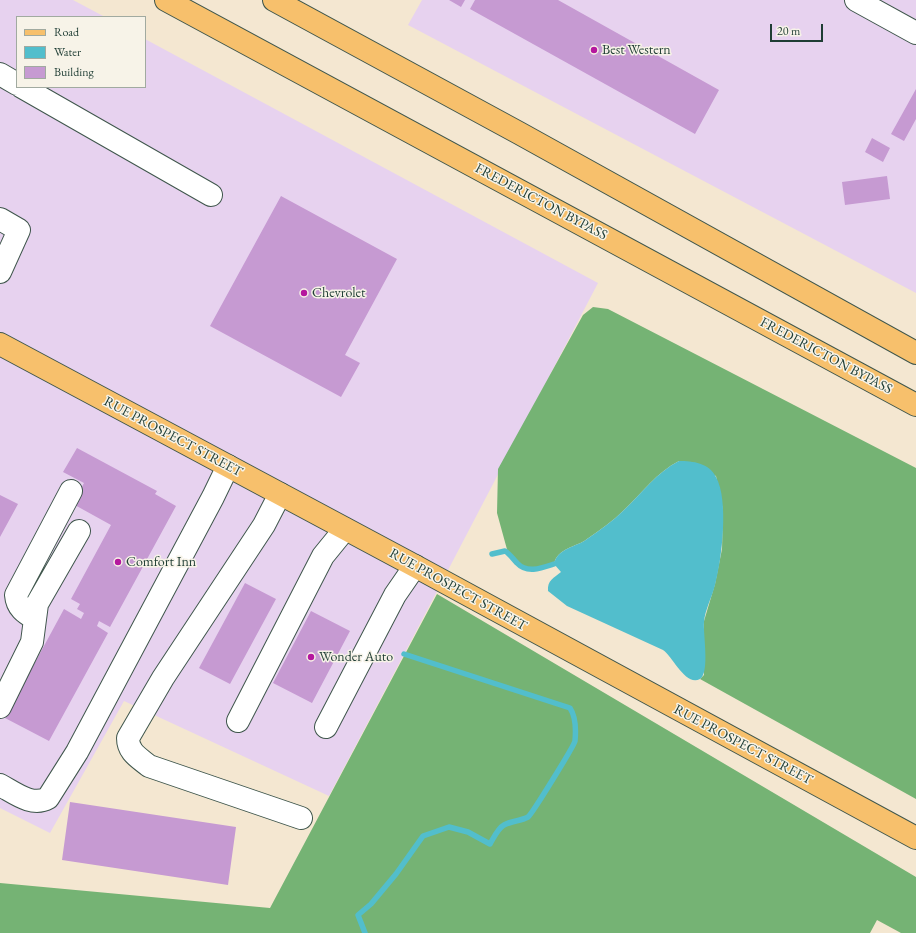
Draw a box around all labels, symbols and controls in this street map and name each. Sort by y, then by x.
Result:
legend [16,16,146,88]
scale bar [772,16,825,42]
text: 20 m [777,23,800,39]
text: Road [54,24,79,40]
place label: Best Western [602,42,671,58]
text: Water [54,44,81,60]
marker: Best Western [589,45,599,55]
text: Building [54,64,94,80]
street label: FREDERICTON BYPASS [472,160,610,244]
place label: Chevrolet [312,285,365,301]
marker: Chevrolet [299,288,309,298]
street label: FREDERICTON BYPASS [757,314,895,398]
street label: RUE PROSPECT STREET [101,393,245,481]
street label: RUE PROSPECT STREET [386,545,530,635]
place label: Comfort Inn [126,554,196,570]
marker: Comfort Inn [113,557,123,567]
place label: Wonder Auto [319,649,393,665]
marker: Wonder Auto [306,652,316,662]
street label: RUE PROSPECT STREET [671,701,815,789]

